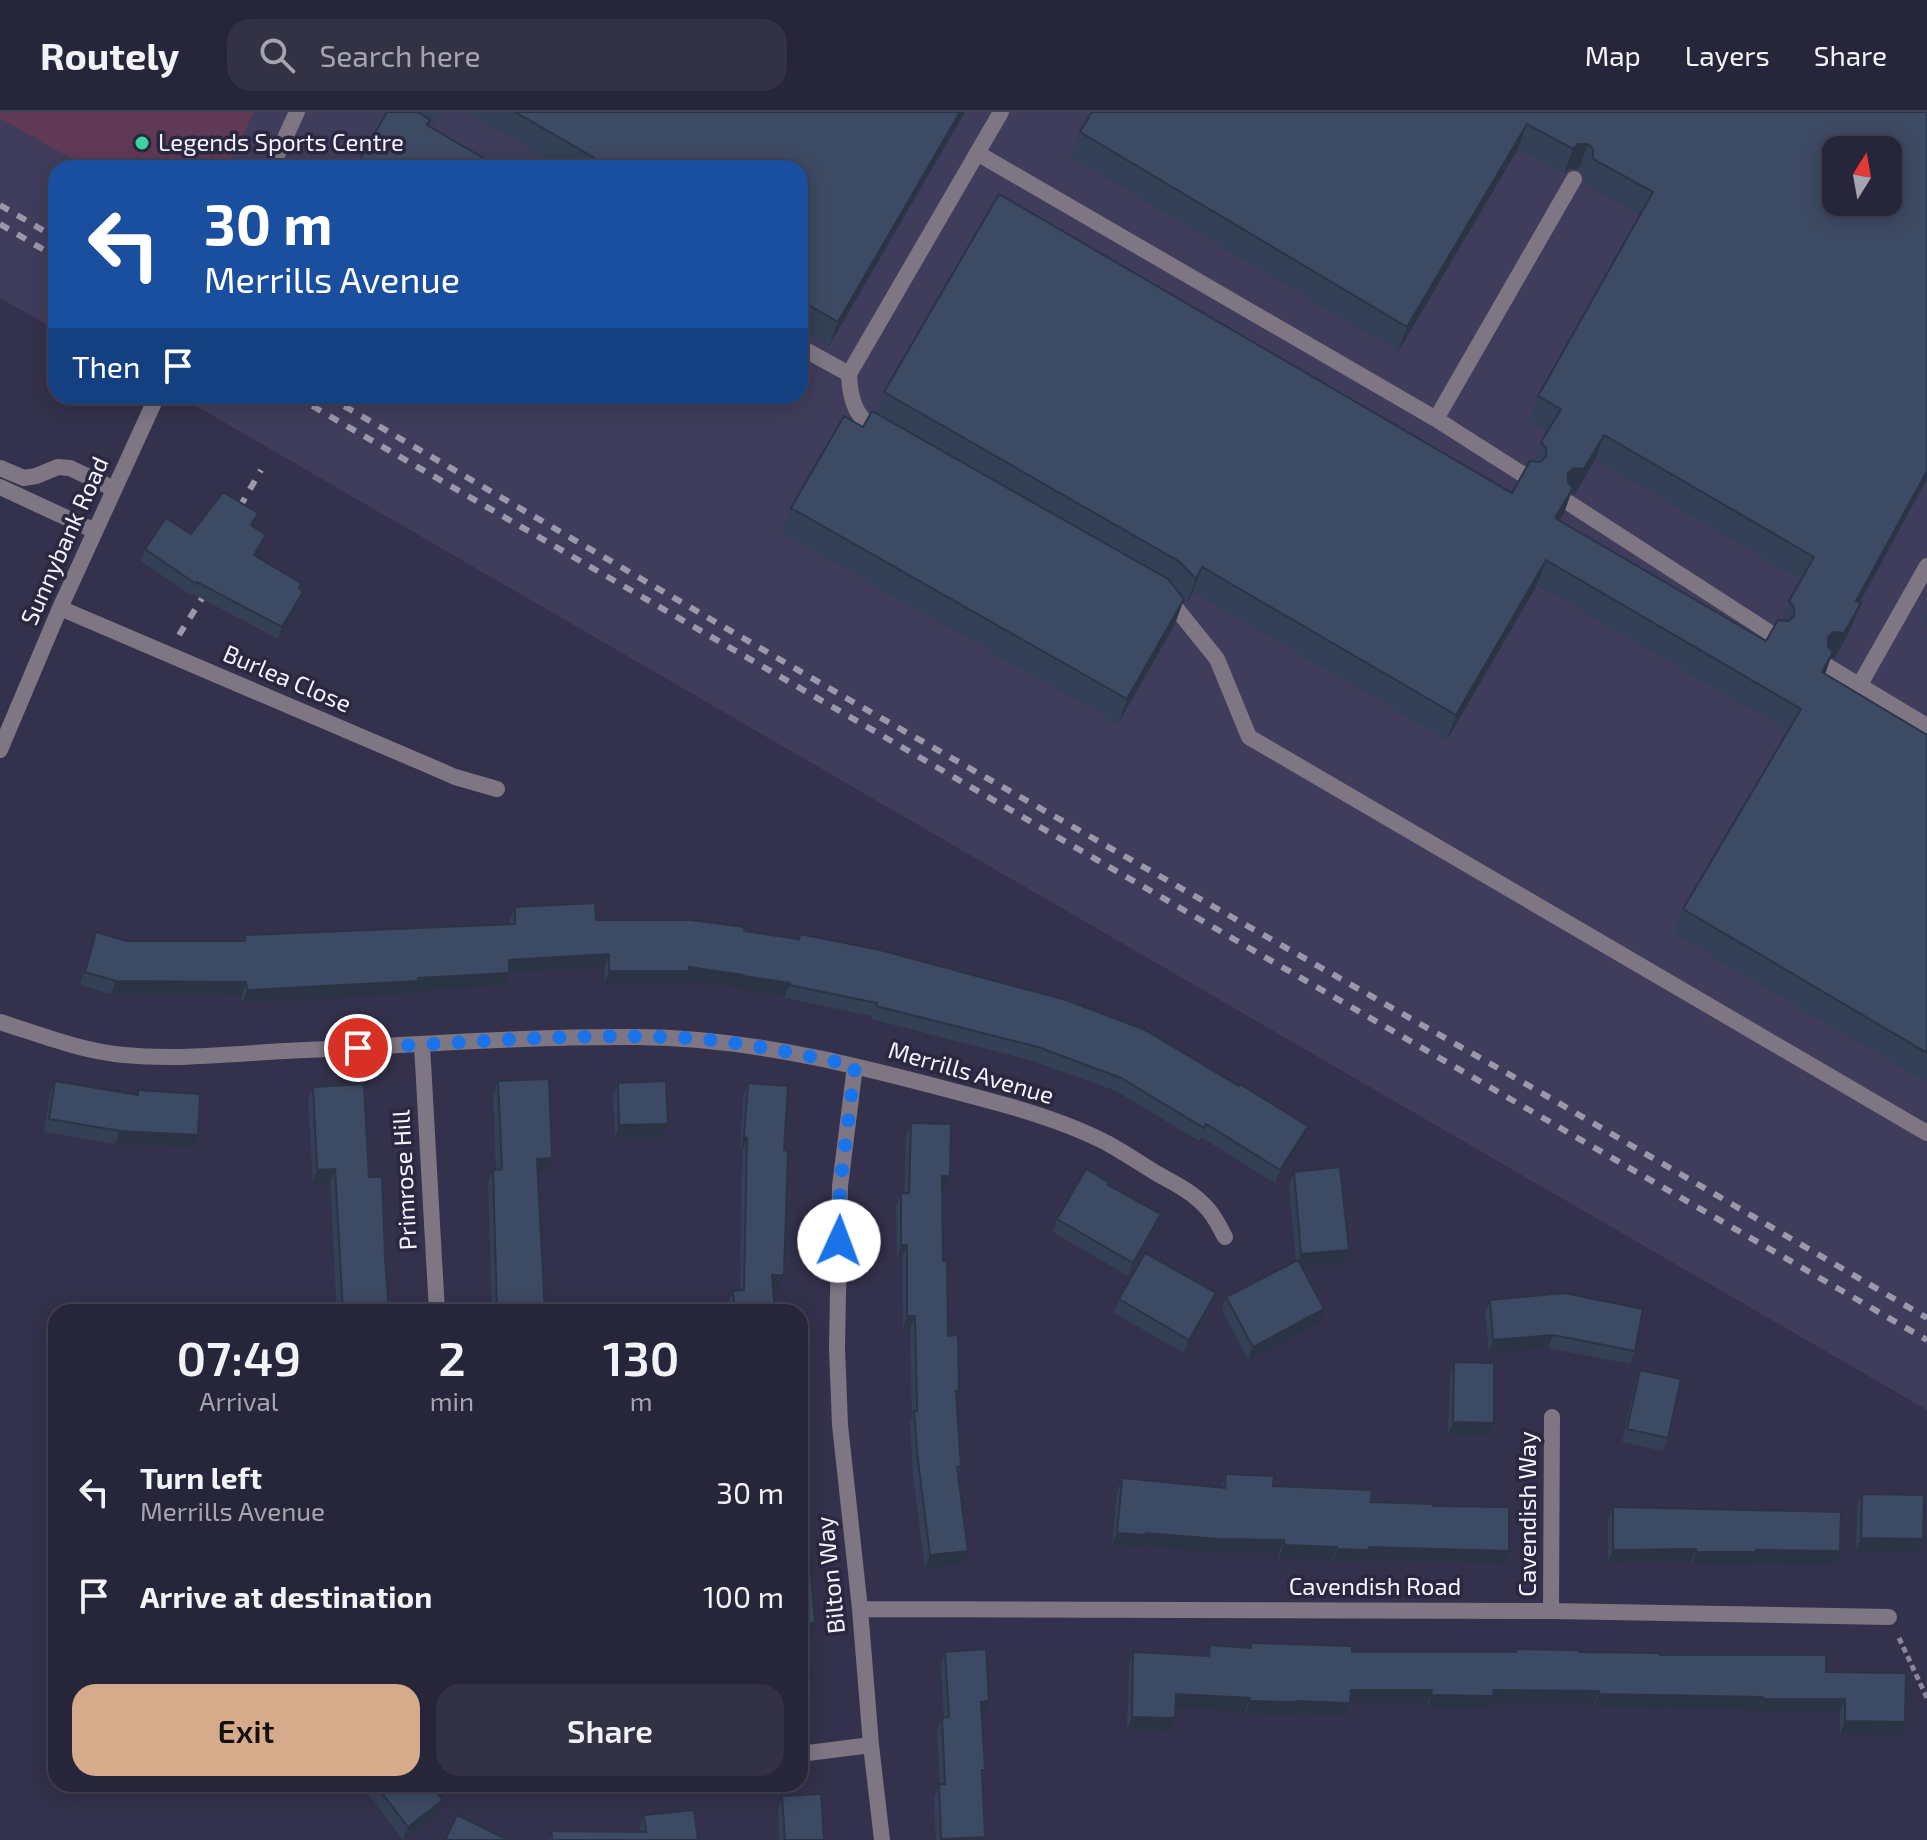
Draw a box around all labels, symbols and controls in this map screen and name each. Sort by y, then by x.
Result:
search box [227,19,787,91]
text: Routely [40,32,179,78]
icon: search [255,33,299,77]
text: Search here [319,37,481,73]
text: Map [1585,38,1641,72]
text: Layers [1685,38,1770,72]
text: Share [1814,38,1887,72]
place label: Legends Sports Centre [158,127,404,156]
marker: Legends Sports Centre [133,134,151,152]
north arrow [1822,136,1902,216]
map controls [1822,136,1902,216]
text: 30 m [204,189,333,256]
icon: left [72,192,176,296]
text: Merrills Avenue [204,257,460,300]
icon: arrive [156,344,200,388]
text: Then [72,348,140,384]
street label: Sunnybank Road [14,452,114,629]
street label: Burlea Close [219,638,356,718]
pin [324,1014,392,1082]
icon: arrive [336,1026,380,1070]
street label: Merrills Avenue [885,1034,1058,1109]
street label: Primrose Hill [385,1109,422,1251]
position arrow [797,1199,881,1283]
text: 07:49 [177,1328,301,1386]
text: 2 [438,1328,466,1386]
text: 130 [603,1328,679,1386]
text: Arrival [199,1385,278,1416]
text: min [430,1385,474,1416]
text: m [630,1385,652,1416]
street label: Cavendish Way [1512,1431,1541,1597]
text: Turn left [140,1459,262,1495]
icon: left [72,1470,116,1514]
text: 30 m [716,1474,784,1510]
text: Merrills Avenue [140,1495,325,1526]
street label: Bilton Way [809,1515,850,1635]
street label: Cavendish Road [1289,1571,1461,1600]
icon: arrive [72,1574,116,1618]
text: Arrive at destination [140,1578,432,1614]
text: 100 m [703,1578,784,1614]
button: Exit [72,1684,420,1776]
button: Share [436,1684,784,1776]

